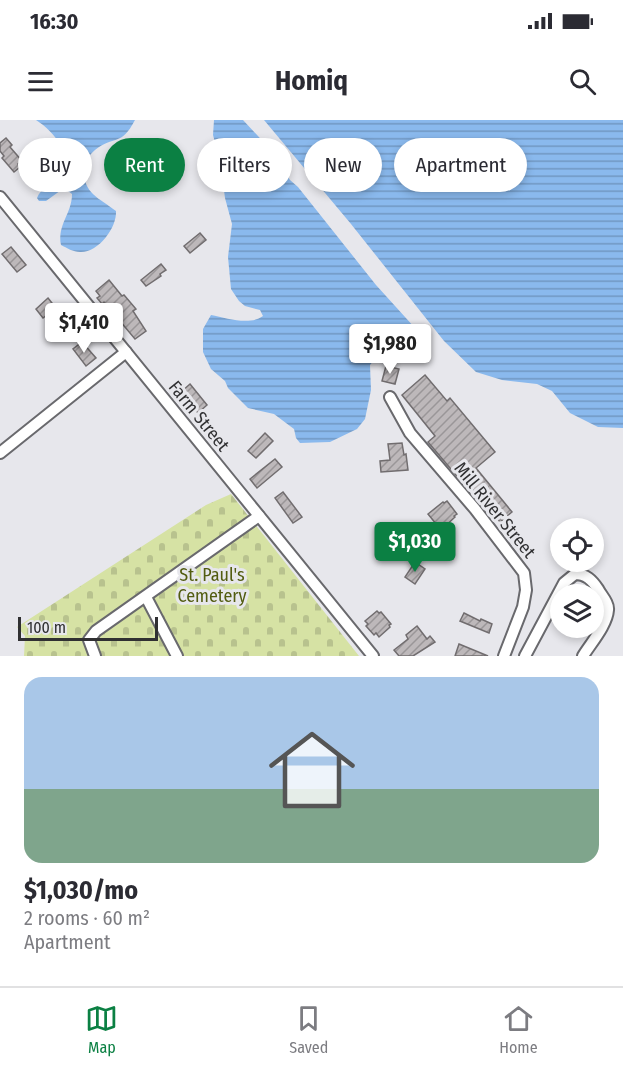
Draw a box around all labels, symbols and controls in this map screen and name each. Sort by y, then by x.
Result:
text: 16:30 [30,8,79,35]
icon: menu [24,65,57,98]
text: Homiq [275,65,348,97]
icon: search [566,65,599,98]
chip: Buy [18,138,92,192]
chip: Rent [104,138,185,192]
chip: Filters [197,138,292,192]
chip: New [304,138,382,192]
chip: Apartment [394,138,527,192]
pin: $1,410 [35,303,133,354]
text: $1,410 [59,310,109,334]
pin: $1,980 [341,324,439,375]
text: $1,980 [363,331,417,355]
street label: Farm Street [164,376,234,456]
street label: Mill River Street [450,458,540,562]
map controls [550,518,604,638]
button: locate [550,518,604,572]
pin: $1,030 [366,522,464,573]
text: $1,030 [388,529,442,553]
park label: St. Paul's Cemetery [177,564,247,607]
button: layers [550,584,604,638]
scale bar [18,614,158,642]
text: 100 m [27,618,66,637]
icon: home [258,716,366,824]
text: $1,030/mo [24,875,138,906]
text: 2 rooms · 60 m² [24,906,150,930]
text: Apartment [24,930,111,954]
tab: Map [85,1002,118,1057]
tab: Saved [289,1002,328,1057]
tab: Home [499,1002,538,1057]

